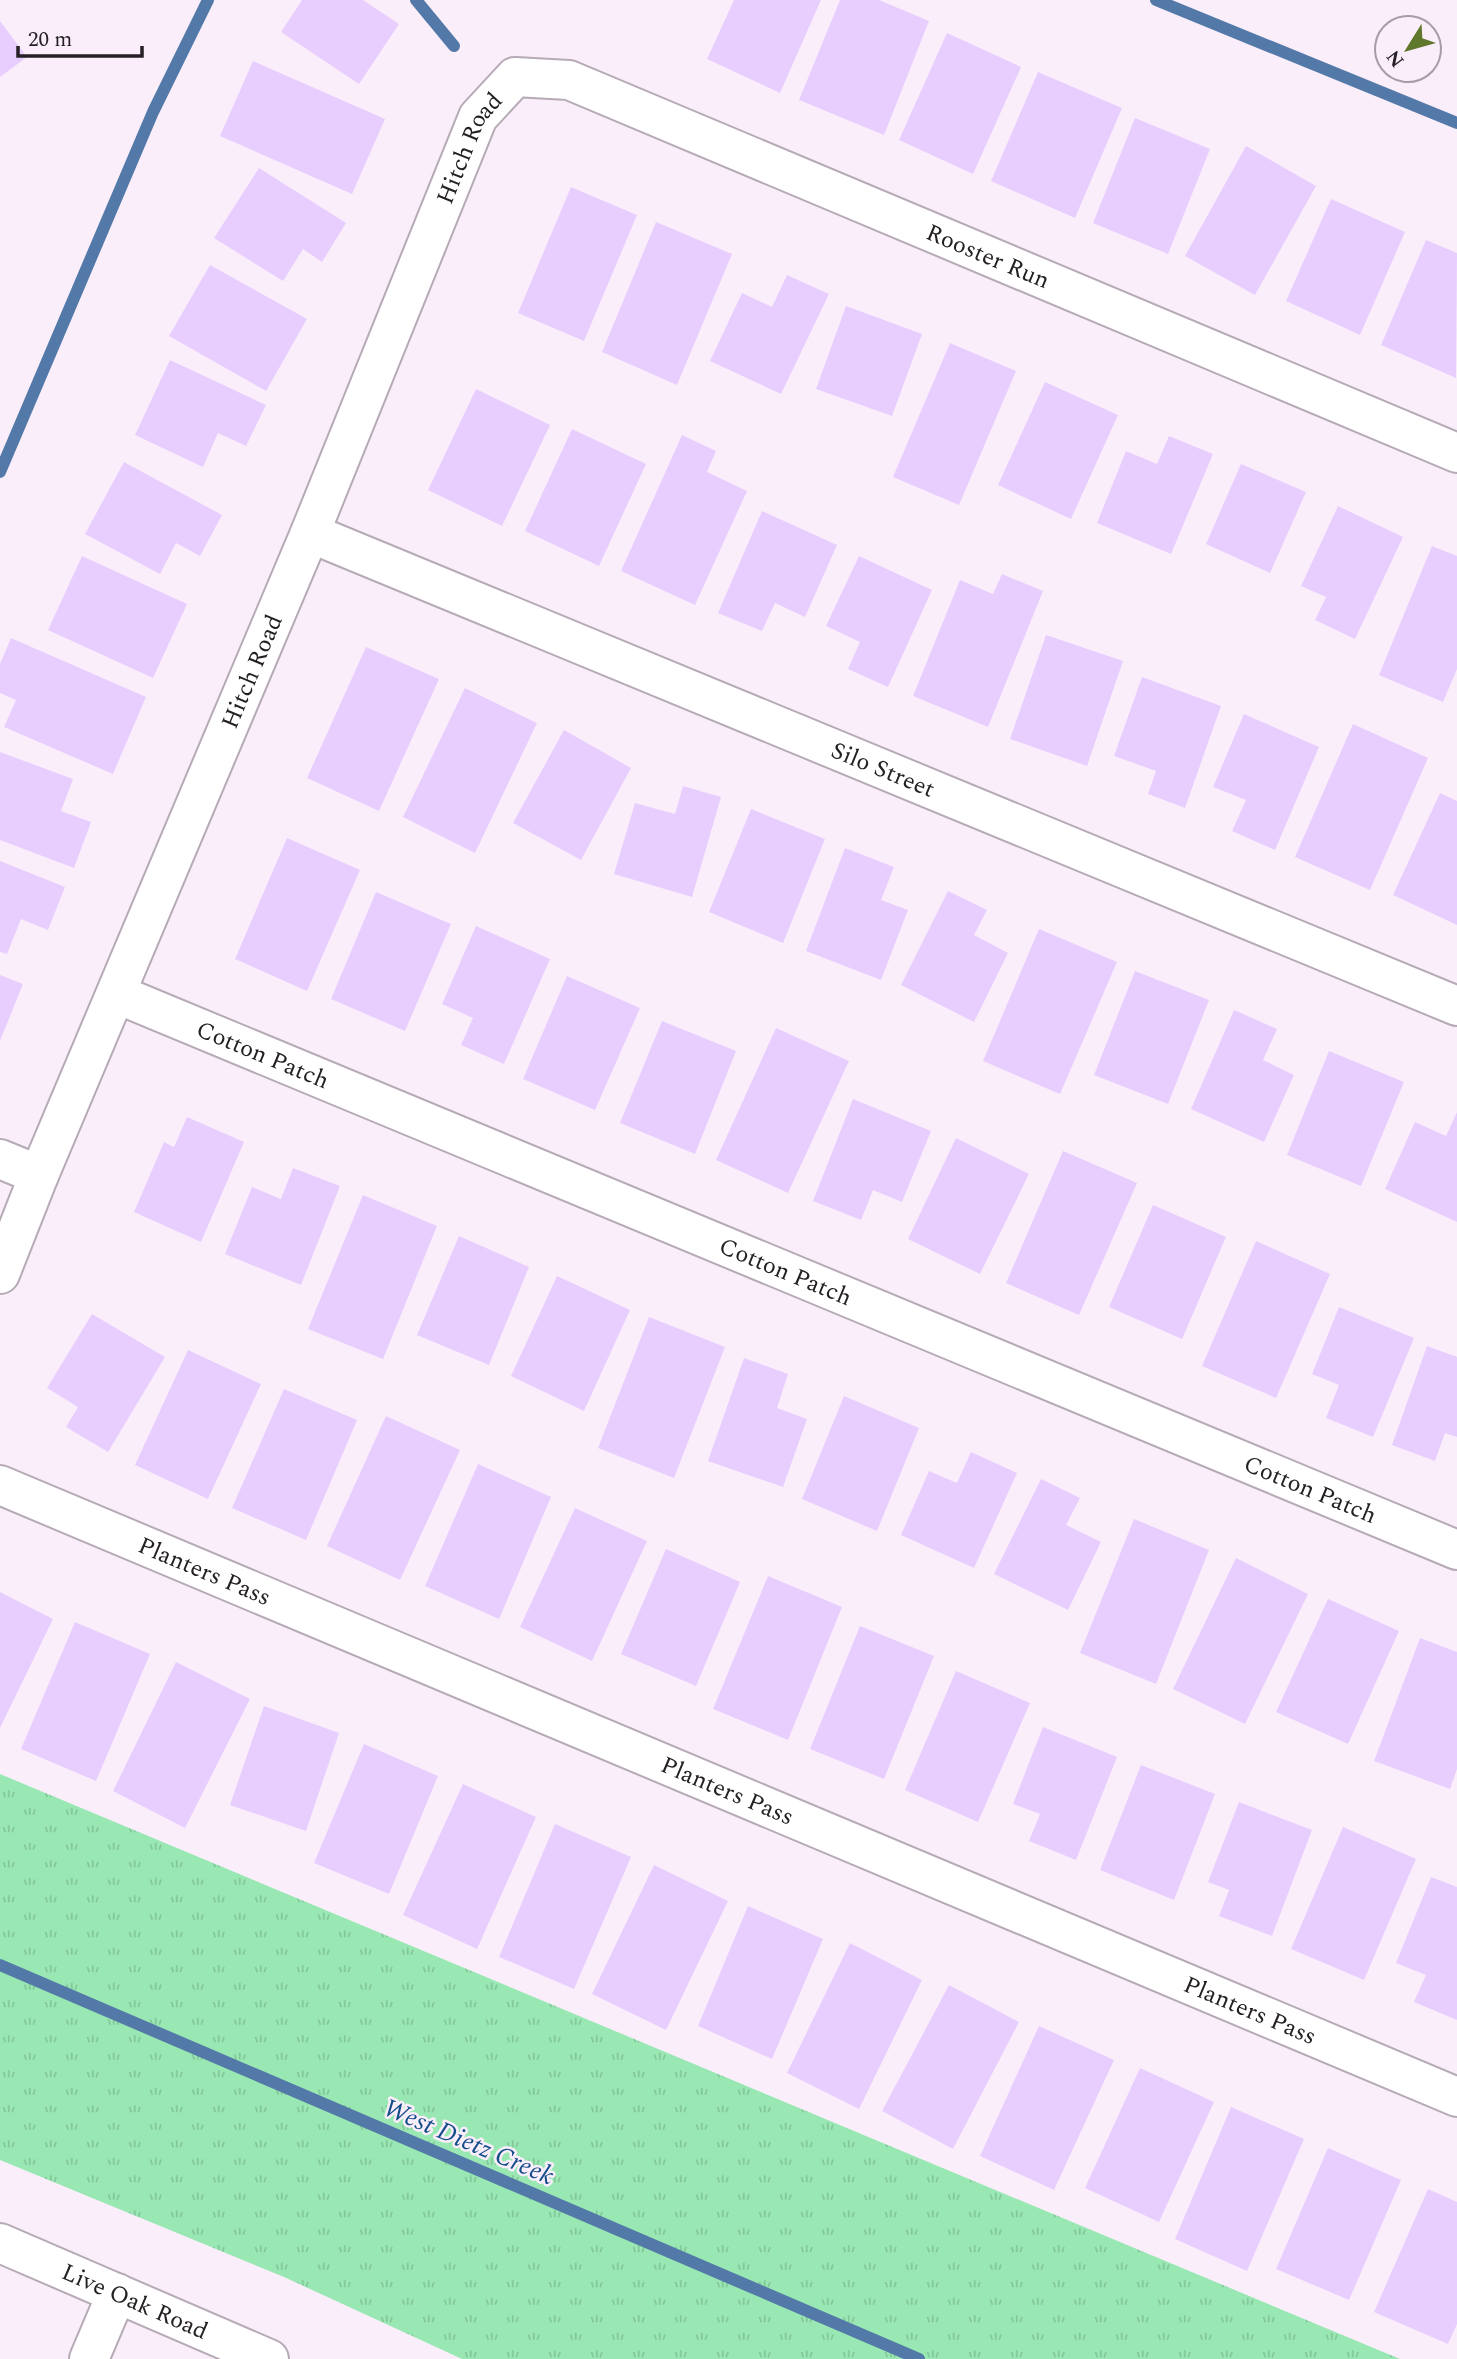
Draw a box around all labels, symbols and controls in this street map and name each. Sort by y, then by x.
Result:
scale bar [18,14,142,58]
north arrow [1373,14,1443,84]
text: 20 m [28,24,72,56]
text: N [1379,43,1412,73]
street label: Hitch Road [428,84,511,210]
street label: Rooster Run [920,215,1055,299]
street label: Hitch Road [212,609,293,735]
street label: Silo Street [825,733,940,808]
street label: Cotton Patch [191,1012,335,1099]
street label: Cotton Patch [713,1229,857,1316]
street label: Cotton Patch [1238,1446,1382,1534]
street label: Planters Pass [132,1528,276,1616]
street label: Planters Pass [655,1748,799,1835]
street label: Planters Pass [1178,1967,1322,2055]
water label: West Dietz Creek [377,2088,560,2196]
street label: Live Oak Road [56,2255,214,2350]

